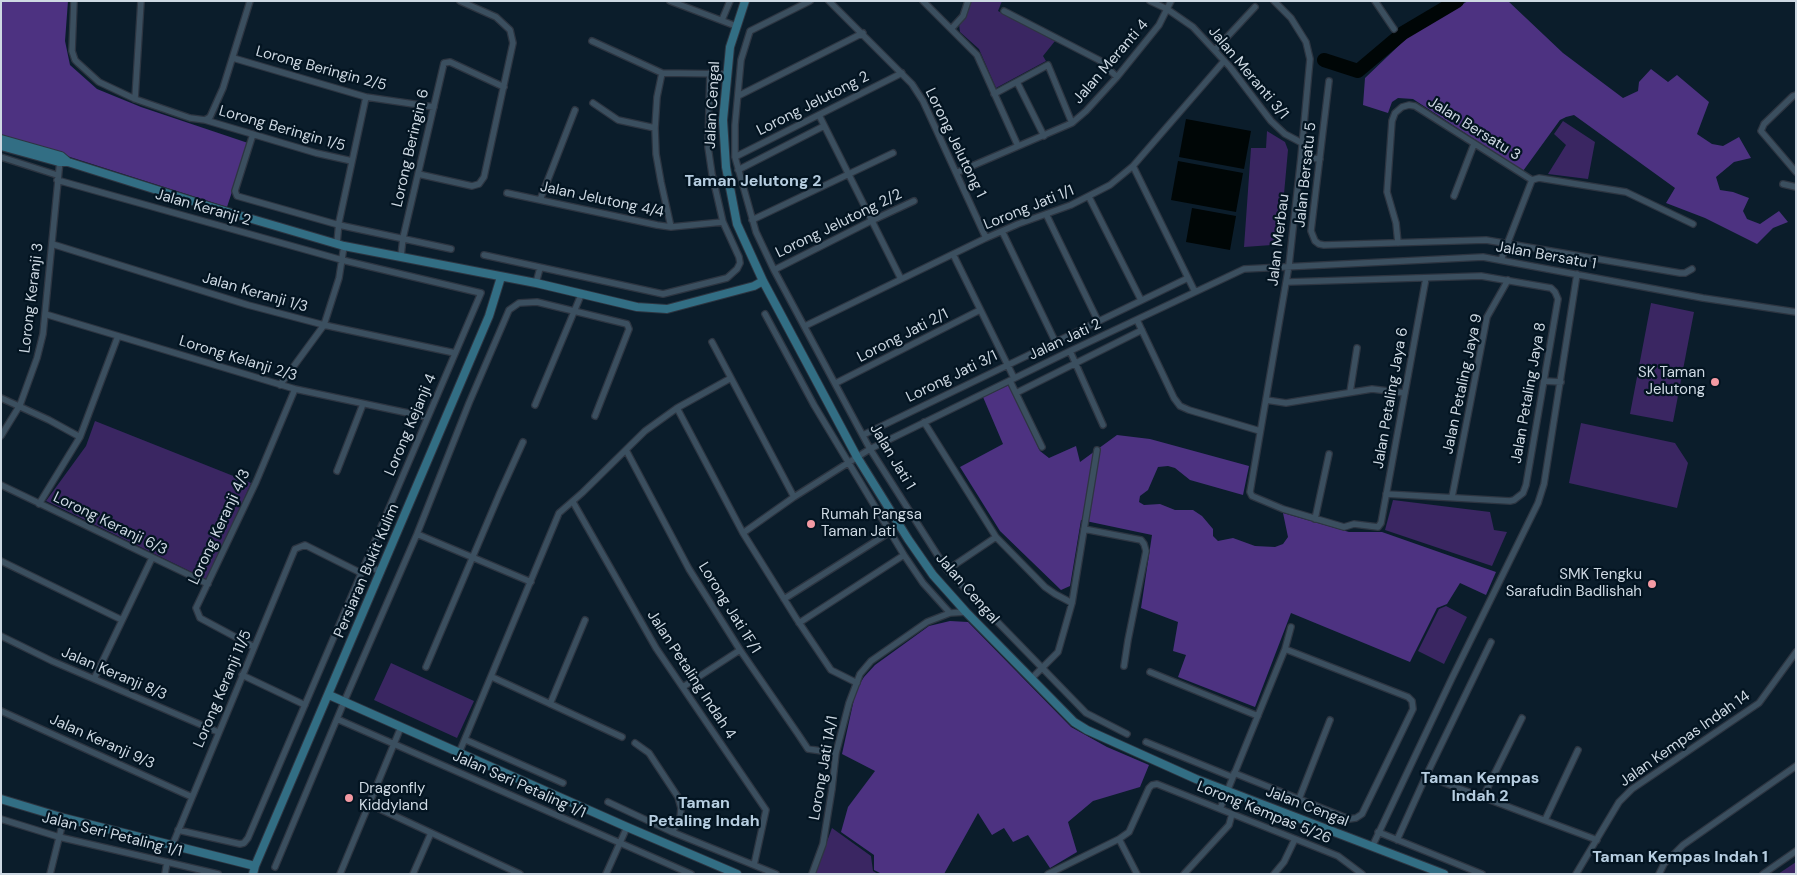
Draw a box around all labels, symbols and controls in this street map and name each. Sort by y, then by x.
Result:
street label: Jalan Meranti 4 [1069,16,1153,108]
street label: Jalan Meranti 3/1 [1204,23,1292,123]
street label: Lorong Beringin 2/5 [254,43,388,95]
street label: Jalan Cengal [702,61,724,149]
street label: Lorong Jelutong 2 [754,68,872,140]
street label: Lorong Jelutong 1 [921,85,989,201]
street label: Lorong Beringin 6 [389,87,433,209]
street label: Jalan Bersatu 3 [1424,93,1524,165]
street label: Lorong Beringin 1/5 [217,102,347,156]
street label: Jalan Bersatu 5 [1292,121,1320,229]
district label: Taman Jelutong 2 [685,172,821,192]
street label: Jalan Jelutong 4/4 [538,178,666,222]
street label: Lorong Jati 1/1 [981,182,1077,234]
street label: Jalan Keranji 2 [153,186,253,230]
street label: Lorong Jelutong 2/2 [773,186,905,262]
street label: Jalan Merbau [1264,193,1294,287]
street label: Jalan Bersatu 1 [1494,238,1598,274]
street label: Lorong Keranji 3 [16,242,48,354]
street label: Jalan Keranji 1/3 [200,269,310,317]
street label: Lorong Jati 2/1 [854,305,952,367]
street label: Jalan Petaling Jaya 9 [1439,312,1487,456]
street label: Jalan Jati 2 [1026,315,1104,365]
street label: Jalan Petaling Jaya 8 [1508,321,1550,465]
street label: Jalan Petaling Jaya 6 [1370,326,1412,470]
street label: Lorong Kelanji 2/3 [177,332,299,386]
street label: Lorong Jati 3/1 [903,347,1001,407]
place label: SK Taman Jelutong [1638,364,1705,399]
street label: Lorong Kejanji 4 [381,371,441,479]
marker: SK Taman Jelutong [1709,376,1721,388]
street label: Jalan Jati 1 [865,421,919,493]
street label: Lorong Keranji 4/3 [185,466,255,588]
street label: Lorong Keranji 6/3 [50,489,170,559]
street label: Persiaran Bukit Kulim [331,501,403,641]
place label: Rumah Pangsa Taman Jati [821,506,922,541]
marker: Rumah Pangsa Taman Jati [805,518,817,530]
street label: Jalan Cengal [931,550,1003,628]
street label: Lorong Jati 1F/1 [694,559,764,657]
place label: SMK Tengku Sarafudin Badlishah [1506,566,1642,601]
marker: SMK Tengku Sarafudin Badlishah [1646,578,1658,590]
street label: Jalan Petaling Indah 4 [643,607,739,743]
street label: Lorong Keranji 11/5 [190,628,256,750]
street label: Jalan Keranji 8/3 [59,644,169,704]
street label: Jalan Kempas Indah 14 [1616,687,1754,791]
street label: Jalan Keranji 9/3 [47,711,157,773]
street label: Lorong Jati 1A/1 [806,714,842,822]
street label: Jalan Seri Petaling 1/1 [450,748,588,822]
district label: Taman Kempas Indah 2 [1421,769,1539,807]
street label: Lorong Kempas 5/26 [1194,778,1334,848]
place label: Dragonfly Kiddyland [359,780,428,815]
street label: Jalan Cengal [1263,783,1351,831]
marker: Dragonfly Kiddyland [343,792,355,804]
district label: Taman Petaling Indah [648,794,760,832]
street label: Jalan Seri Petaling 1/1 [40,809,184,861]
district label: Taman Kempas Indah 1 [1592,848,1768,868]

